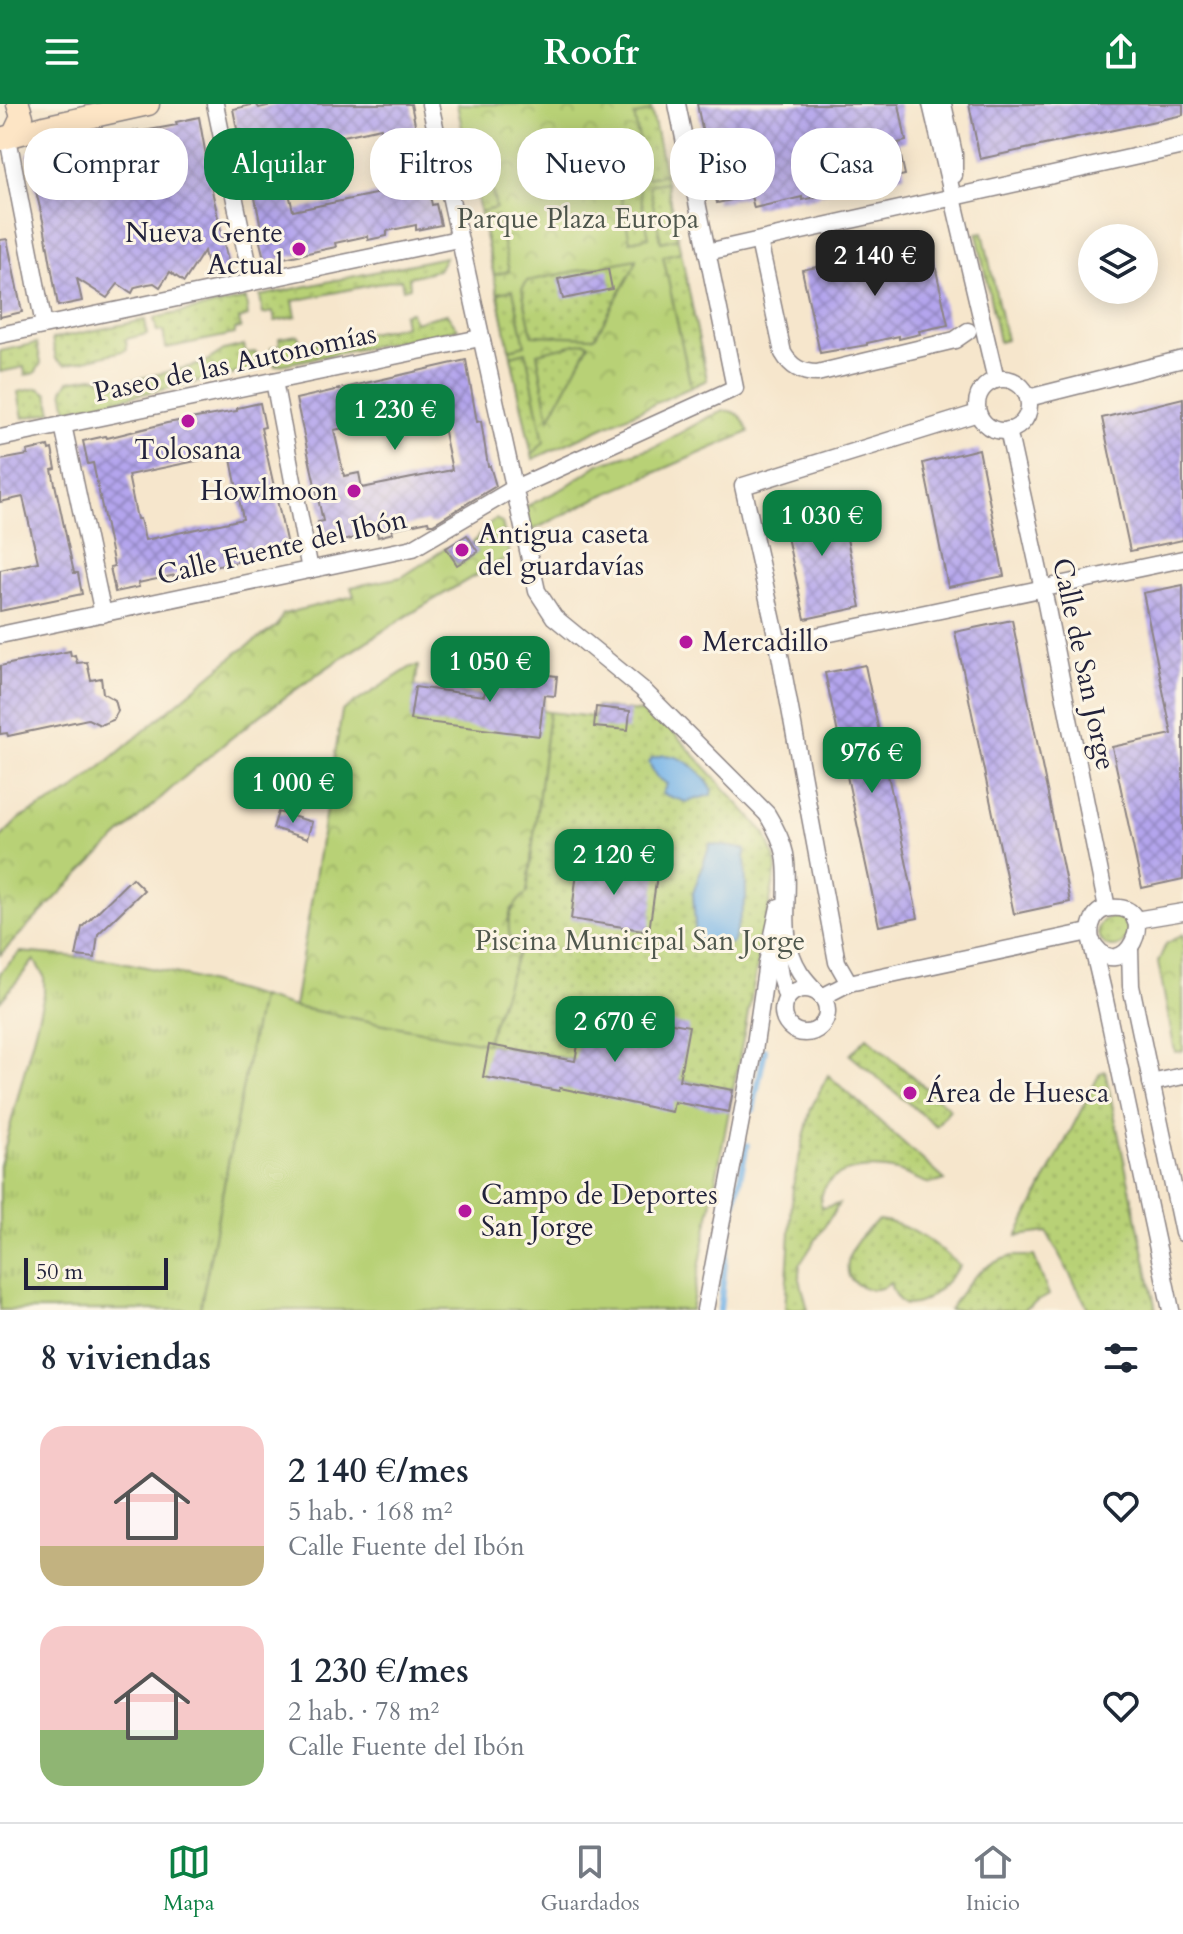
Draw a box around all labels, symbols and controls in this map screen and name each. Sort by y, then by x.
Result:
text: Roofr [544,28,639,77]
icon: menu [40,30,84,74]
icon: share [1099,30,1143,74]
chip: Comprar [24,128,188,200]
chip: Alquilar [204,128,354,200]
chip: Filtros [370,128,501,200]
chip: Nuevo [517,128,654,200]
chip: Piso [670,128,775,200]
chip: Casa [791,128,902,200]
park label: Parque Plaza Europa [457,200,699,238]
place label: Nueva Gente Actual [125,214,283,284]
map controls [1078,224,1158,304]
button: layers [1078,224,1158,304]
pin: 2 140 € [801,230,949,298]
text: 2 140 € [834,238,916,273]
marker: Nueva Gente Actual [290,240,308,258]
street label: Paseo de las Autonomías [90,314,380,412]
pin: 1 230 € [321,384,469,452]
text: 1 230 € [354,392,436,427]
marker: Tolosana [179,412,197,430]
place label: Tolosana [134,431,242,469]
place label: Howlmoon [200,472,338,510]
marker: Howlmoon [345,482,363,500]
pin: 1 030 € [748,490,896,558]
text: 1 030 € [781,498,863,533]
street label: Calle Fuente del Ibón [154,500,411,594]
place label: Antigua caseta del guardavías [478,515,649,585]
marker: Antigua caseta del guardavías [453,541,471,559]
street label: Calle de San Jorge [1043,554,1125,774]
place label: Mercadillo [702,623,828,661]
marker: Mercadillo [677,633,695,651]
pin: 1 050 € [416,636,564,704]
text: 1 050 € [449,644,531,679]
pin: 976 € [816,727,928,795]
text: 976 € [841,735,903,770]
pin: 1 000 € [219,757,367,825]
text: 1 000 € [252,765,334,800]
pin: 2 120 € [540,829,688,897]
text: 2 120 € [573,837,655,872]
park label: Piscina Municipal San Jorge [475,922,805,960]
pin: 2 670 € [541,996,689,1064]
text: 2 670 € [574,1004,656,1039]
place label: Área de Huesca [926,1074,1109,1112]
marker: Área de Huesca [901,1084,919,1102]
place label: Campo de Deportes San Jorge [481,1176,718,1246]
marker: Campo de Deportes San Jorge [456,1202,474,1220]
scale bar [24,1254,168,1290]
text: 50 m [36,1257,83,1287]
text: 8 viviendas [40,1335,211,1381]
icon: filters [1099,1336,1143,1380]
text: 2 140 €/mes [288,1448,469,1494]
icon: home [104,1458,200,1554]
icon: heart [1099,1484,1143,1528]
text: 5 hab. · 168 m² [288,1494,453,1529]
text: Calle Fuente del Ibón [288,1529,525,1564]
text: 1 230 €/mes [288,1648,469,1694]
icon: home [104,1658,200,1754]
icon: heart [1099,1684,1143,1728]
text: 2 hab. · 78 m² [288,1694,439,1729]
text: Calle Fuente del Ibón [288,1729,525,1764]
tab: Mapa [163,1840,214,1918]
tab: Guardados [540,1840,640,1918]
tab: Inicio [966,1840,1020,1918]

